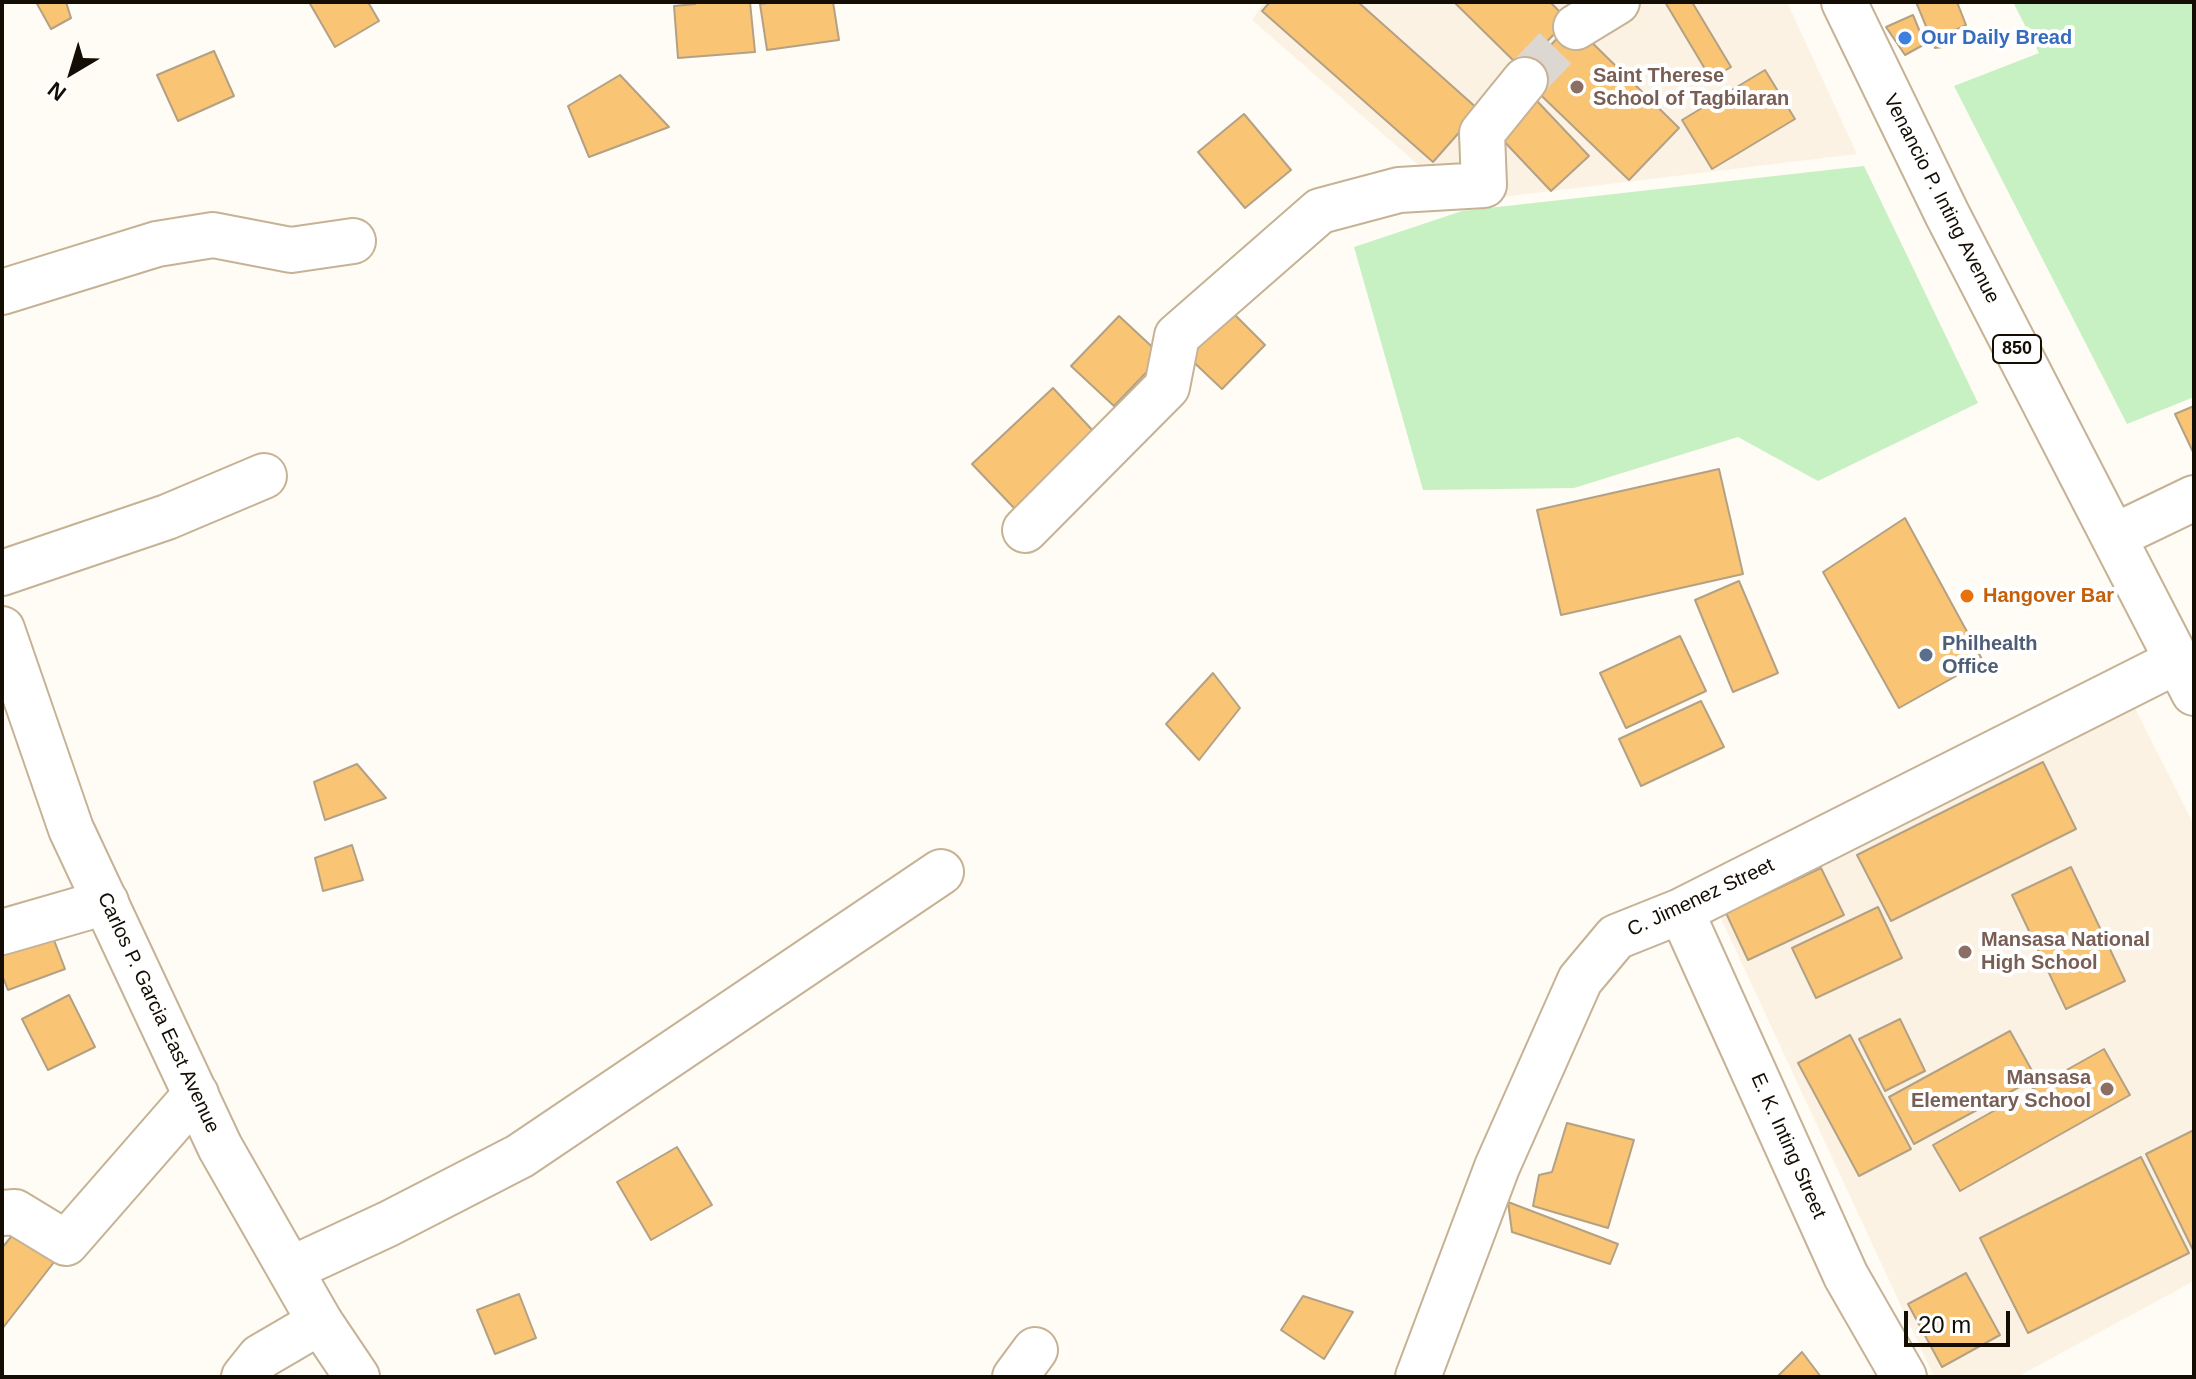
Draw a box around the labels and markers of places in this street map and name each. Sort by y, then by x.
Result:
place label: Our Daily Bread [1921,26,2072,50]
marker: Our Daily Bread [1896,29,1914,47]
place label: Saint Therese School of Tagbilaran [1593,64,1789,111]
marker: Saint Therese School of Tagbilaran [1568,78,1586,96]
place label: Hangover Bar [1983,584,2114,608]
marker: Hangover Bar [1958,587,1976,605]
place label: Philhealth Office [1942,632,2038,679]
marker: Philhealth Office [1917,646,1935,664]
place label: Mansasa National High School [1981,928,2150,975]
marker: Mansasa National High School [1956,943,1974,961]
place label: Mansasa Elementary School [1911,1066,2091,1113]
marker: Mansasa Elementary School [2098,1080,2116,1098]

